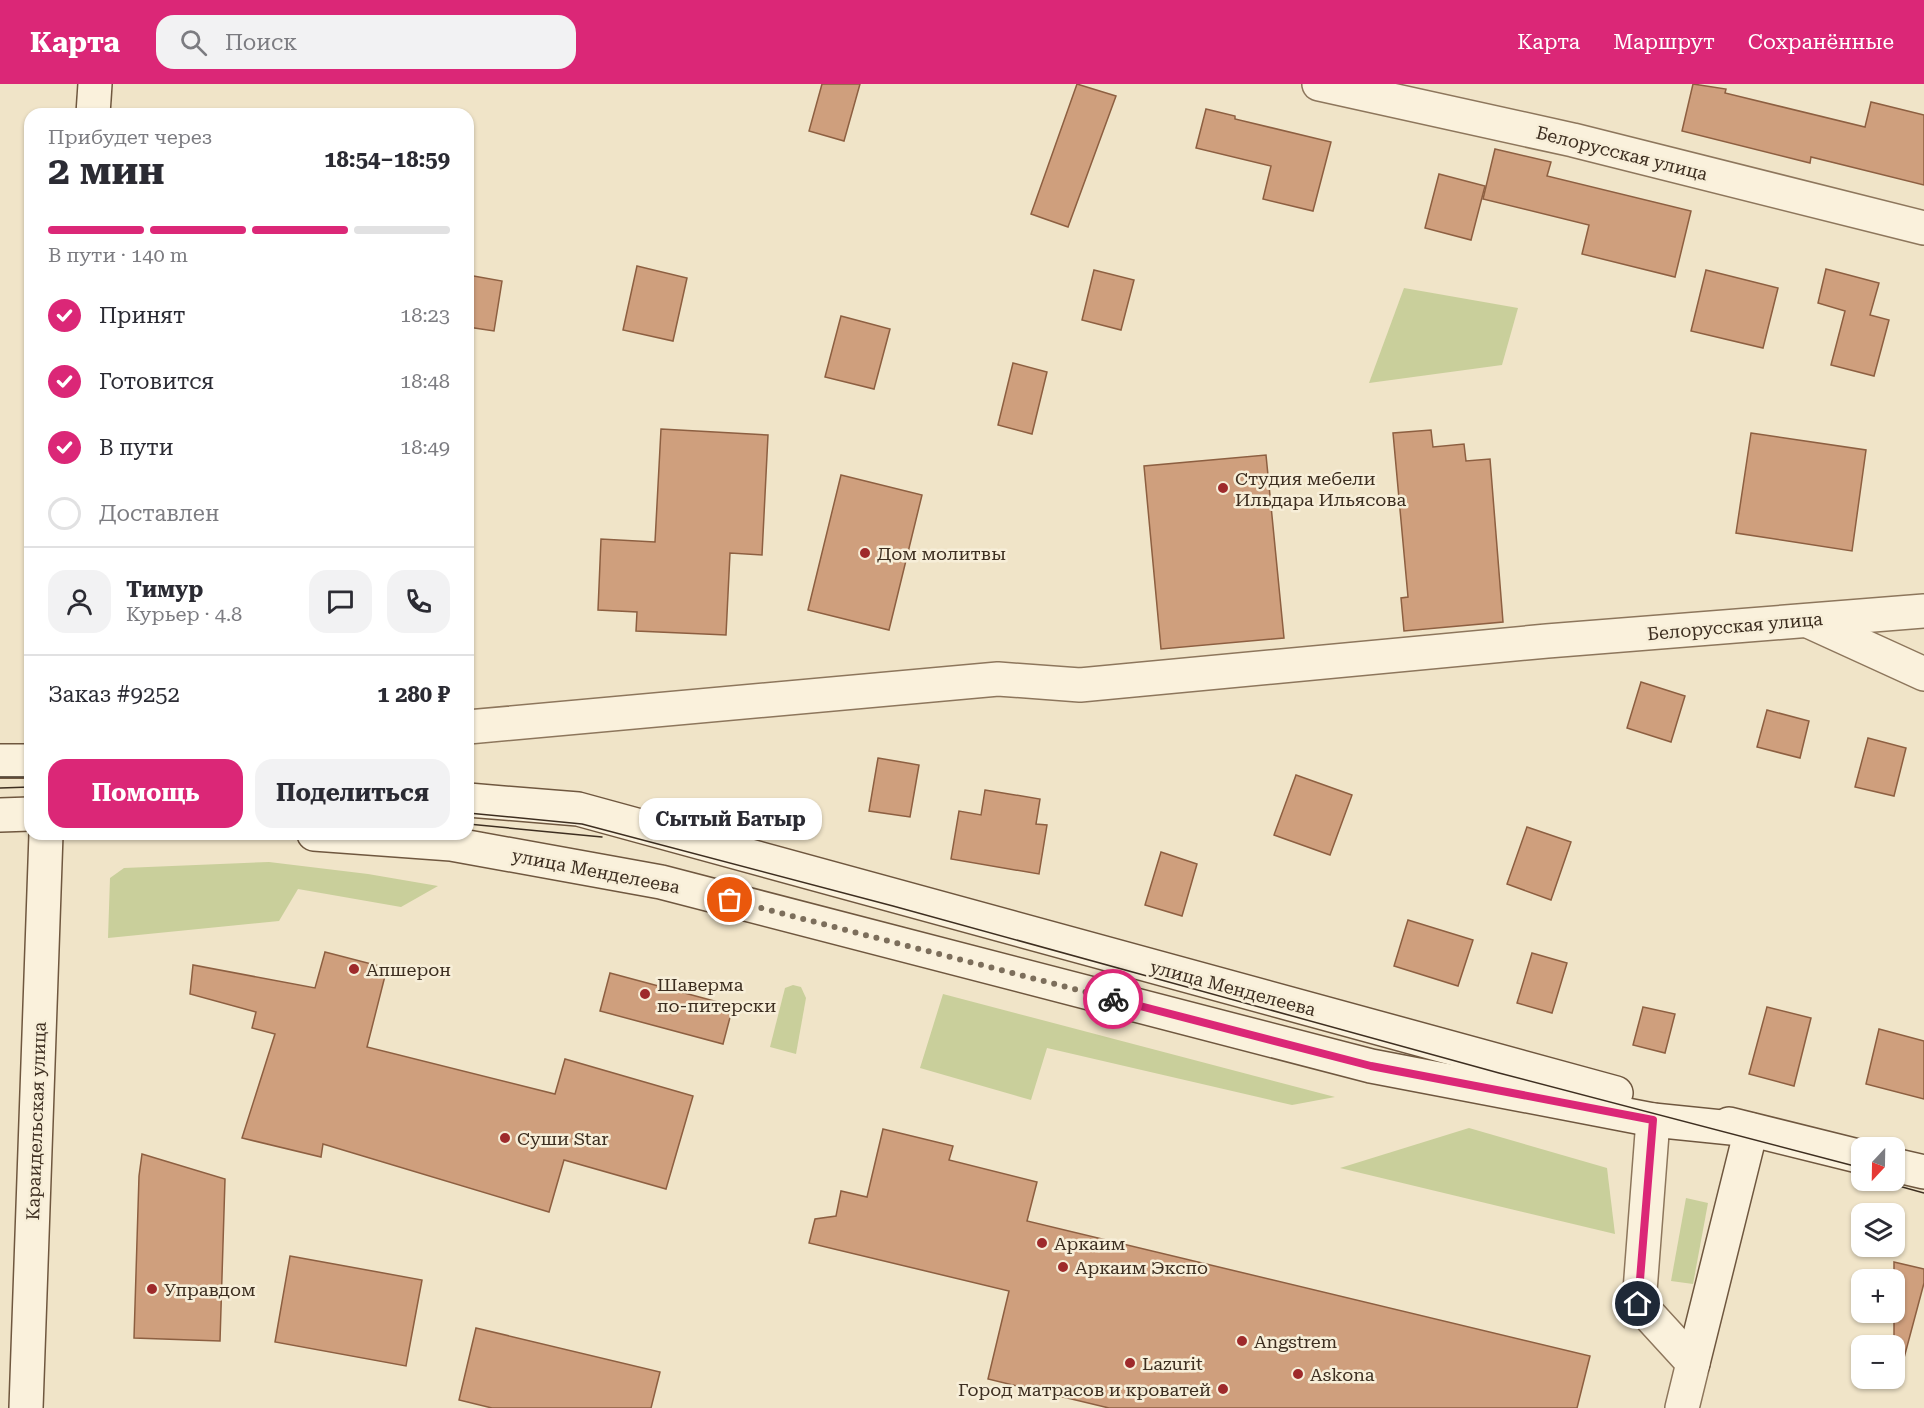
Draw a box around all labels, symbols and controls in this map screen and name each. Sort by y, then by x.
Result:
search box [156,15,576,69]
text: Карта [30,26,120,59]
icon: search [177,26,210,59]
text: Поиск [225,30,297,55]
text: Карта [1517,30,1580,54]
text: Маршрут [1613,30,1715,54]
text: Сохранённые [1748,30,1894,54]
street label: Белорусская улица [1534,122,1710,185]
text: Прибудет через [48,125,212,149]
text: 18:54–18:59 [324,147,450,172]
text: 2 мин [48,148,165,194]
text: В пути · 140 m [48,243,188,267]
icon: check [48,299,81,332]
text: Принят [99,303,186,328]
text: 18:23 [400,303,450,327]
icon: check [48,365,81,398]
text: Готовится [99,369,214,394]
text: 18:48 [400,369,450,393]
icon: check [48,431,81,464]
text: В пути [99,435,174,460]
text: 18:49 [400,435,450,459]
place label: Студия мебели Ильдара Ильясова [1235,468,1406,510]
marker: Студия мебели Ильдара Ильясова [1216,481,1230,495]
text: Доставлен [99,501,219,526]
place label: Дом молитвы [877,543,1006,564]
marker: Дом молитвы [858,546,872,560]
button: person [48,570,111,633]
button: chat [309,570,372,633]
button: phone [387,570,450,633]
text: Тимур [126,577,203,602]
text: Курьер · 4.8 [126,602,242,626]
street label: Белорусская улица [1646,608,1824,644]
text: Заказ #9252 [48,682,180,707]
text: 1 280 ₽ [377,682,450,707]
button: Помощь [48,759,243,828]
button: Поделиться [255,759,450,828]
callout: Сытый Батыр [638,798,822,840]
text: Сытый Батыр [655,807,806,831]
street label: улица Менделеева [510,844,682,898]
pin [704,874,755,925]
icon: bag [713,883,746,916]
street label: улица Менделеева [1148,956,1318,1020]
place label: Апшерон [366,959,451,980]
marker: Апшерон [347,962,361,976]
courier [1083,969,1143,1029]
place label: Шаверма по-питерски [657,974,776,1016]
icon: bike [1097,983,1130,1016]
marker: Шаверма по-питерски [638,987,652,1001]
street label: Караидельская улица [22,1021,50,1221]
place label: Суши Star [517,1128,609,1149]
marker: Суши Star [498,1131,512,1145]
north arrow [1851,1137,1905,1191]
map controls [1851,1137,1905,1389]
button: layers [1851,1203,1905,1257]
place label: Аркаим [1054,1233,1125,1254]
marker: Аркаим [1035,1236,1049,1250]
place label: Аркаим Экспо [1075,1257,1208,1278]
marker: Аркаим Экспо [1056,1260,1070,1274]
button: + [1851,1269,1905,1323]
pin [1612,1278,1663,1329]
place label: Управдом [164,1279,256,1300]
marker: Управдом [145,1282,159,1296]
icon: home [1621,1287,1654,1320]
place label: Angstrem [1254,1331,1337,1352]
marker: Angstrem [1235,1334,1249,1348]
button: − [1851,1335,1905,1389]
place label: Lazurit [1142,1353,1203,1374]
marker: Lazurit [1123,1356,1137,1370]
place label: Askona [1310,1364,1375,1385]
marker: Askona [1291,1367,1305,1381]
place label: Город матрасов и кроватей [958,1379,1211,1400]
marker: Город матрасов и кроватей [1216,1382,1230,1396]

